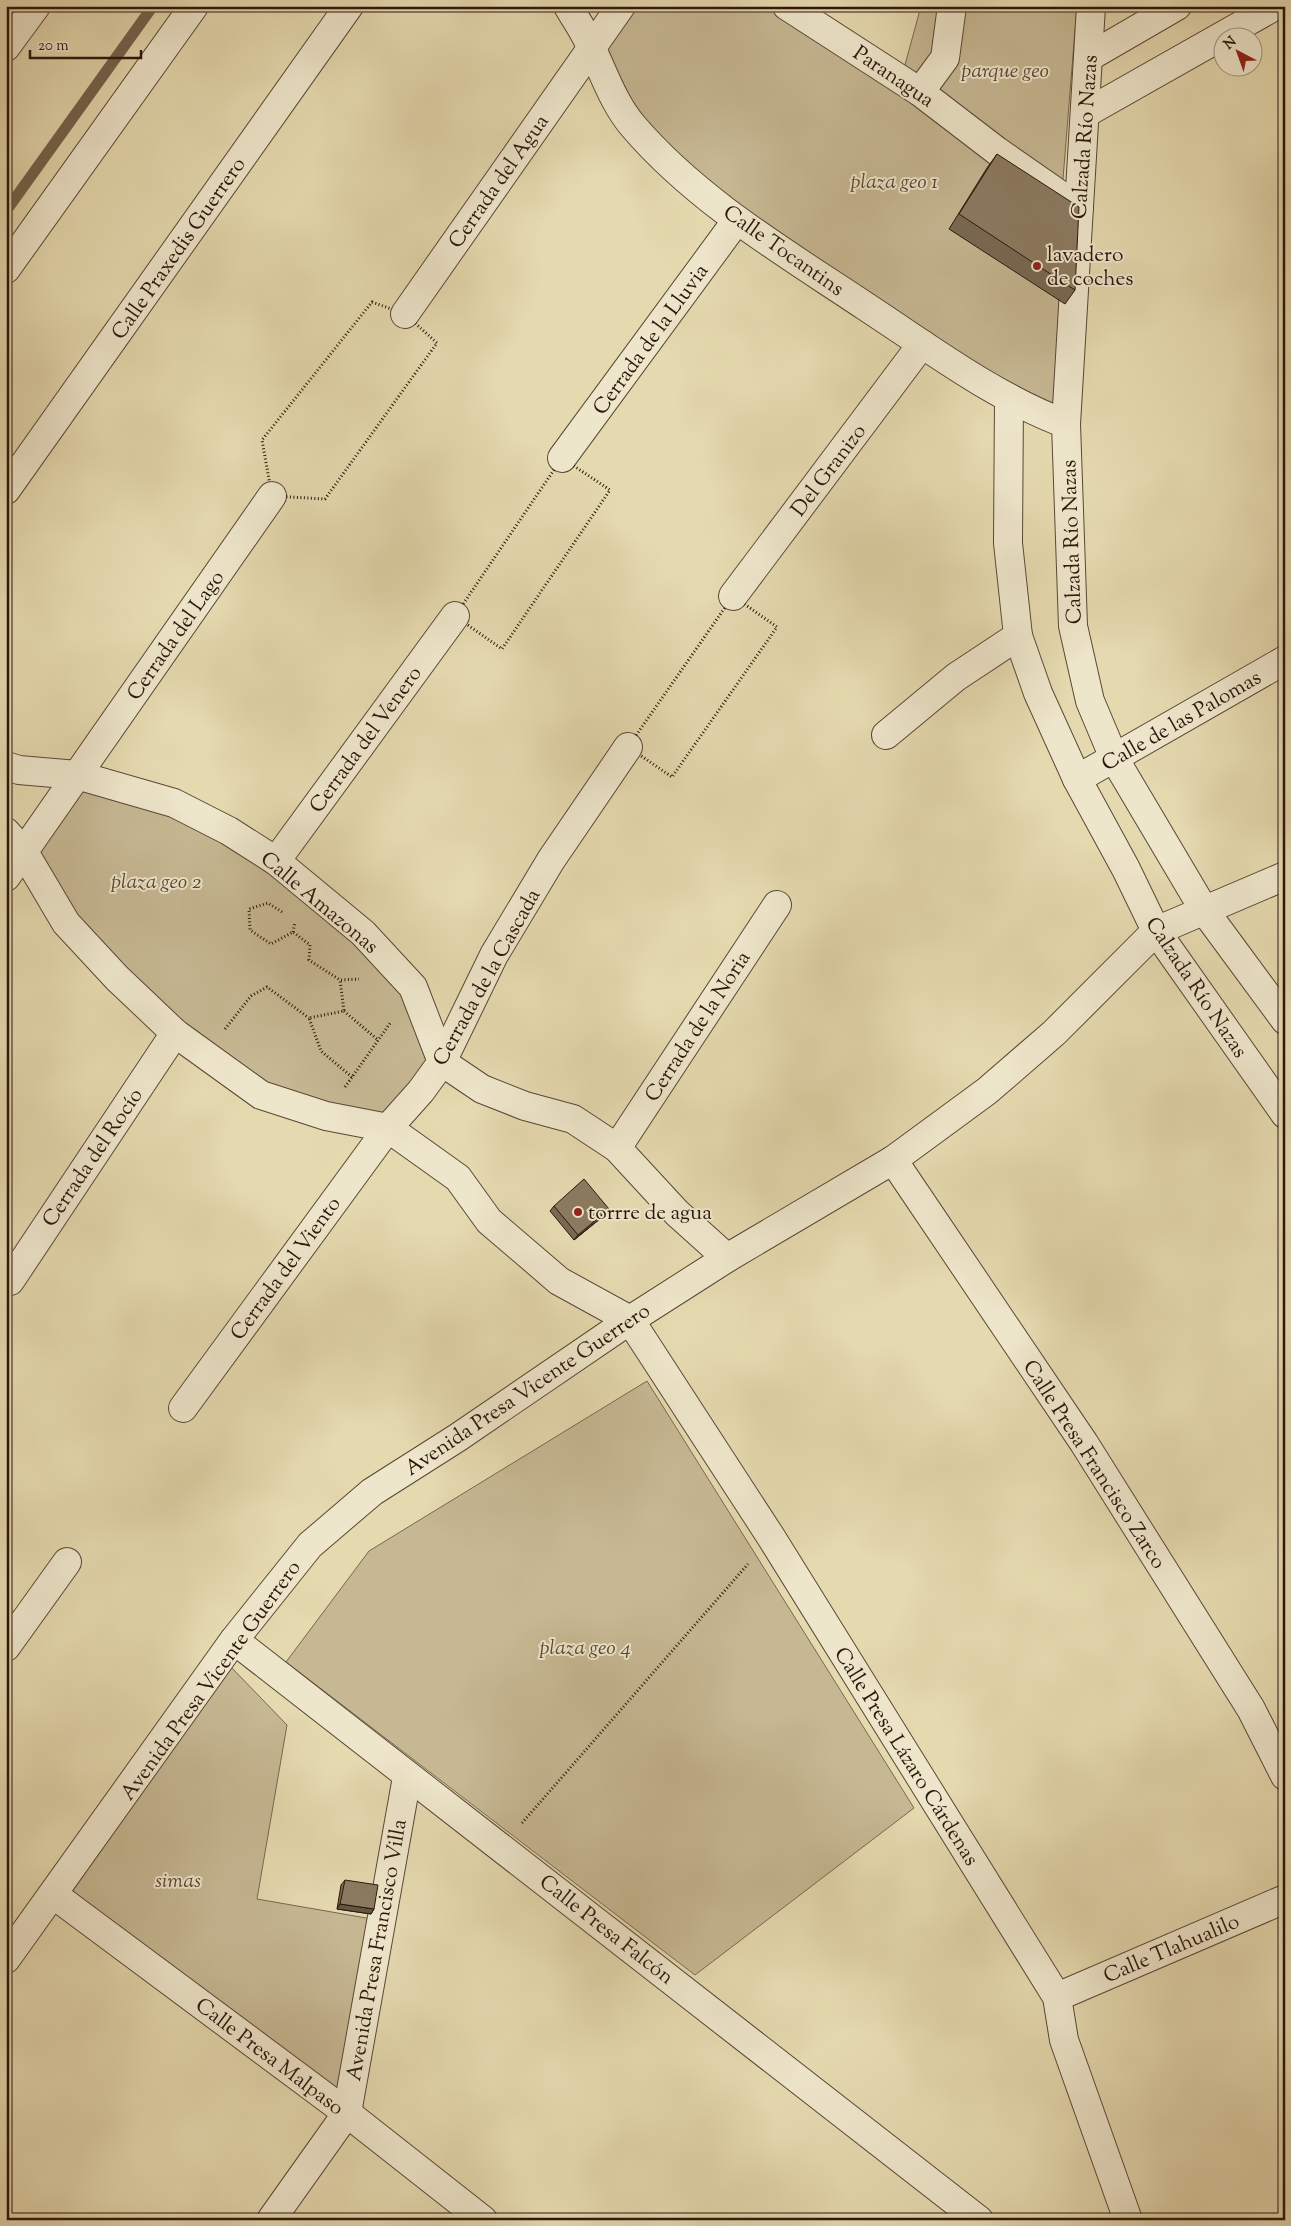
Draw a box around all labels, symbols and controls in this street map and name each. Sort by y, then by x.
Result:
scale bar [30,28,141,60]
north arrow [1214,28,1264,78]
text: N [1220,32,1242,55]
text: 20 m [38,36,69,57]
street label: Paranagua [846,39,940,116]
street label: Calzada Río Nazas [1065,54,1107,220]
park label: parque geo [961,57,1049,87]
street label: Cerrada del Agua [442,109,557,255]
street label: Calle Praxedis Guerrero [105,152,254,347]
park label: plaza geo 1 [850,168,938,198]
street label: Calle Tocantins [716,199,849,305]
place label: lavadero de coches [1047,241,1133,295]
street label: Cerrada de la Lluvia [587,258,717,422]
marker: lavadero de coches [1031,260,1043,272]
street label: Del Granizo [785,419,874,524]
street label: Calzada Río Nazas [1055,459,1091,625]
street label: Cerrada del Lago [121,565,233,707]
street label: Cerrada del Venero [303,661,430,820]
street label: Calle de las Palomas [1097,664,1267,780]
street label: Calle Amazonas [253,845,384,962]
park label: plaza geo 2 [111,868,201,898]
street label: Cerrada de la Cascada [427,884,549,1072]
street label: Calzada Río Nazas [1137,911,1254,1065]
street label: Cerrada de la Noria [639,945,759,1109]
street label: Cerrada del Rocío [36,1083,151,1234]
street label: Cerrada del Viento [224,1191,349,1347]
place label: torrre de agua [588,1199,712,1229]
marker: torrre de agua [572,1206,584,1218]
street label: Avenida Presa Vicente Guerrero [399,1297,657,1484]
street label: Calle Presa Francisco Zarco [1014,1355,1172,1576]
street label: Avenida Presa Vicente Guerrero [114,1555,309,1807]
park label: plaza geo 4 [539,1634,631,1664]
street label: Calle Presa Lázaro Cárdenas [826,1642,985,1872]
street label: Avenida Presa Francisco Villa [340,1817,416,2084]
park label: simas [155,1867,201,1897]
street label: Calle Presa Falcón [532,1868,680,1993]
street label: Calle Tlahualilo [1099,1908,1244,1992]
street label: Calle Presa Malpaso [188,1992,349,2124]

